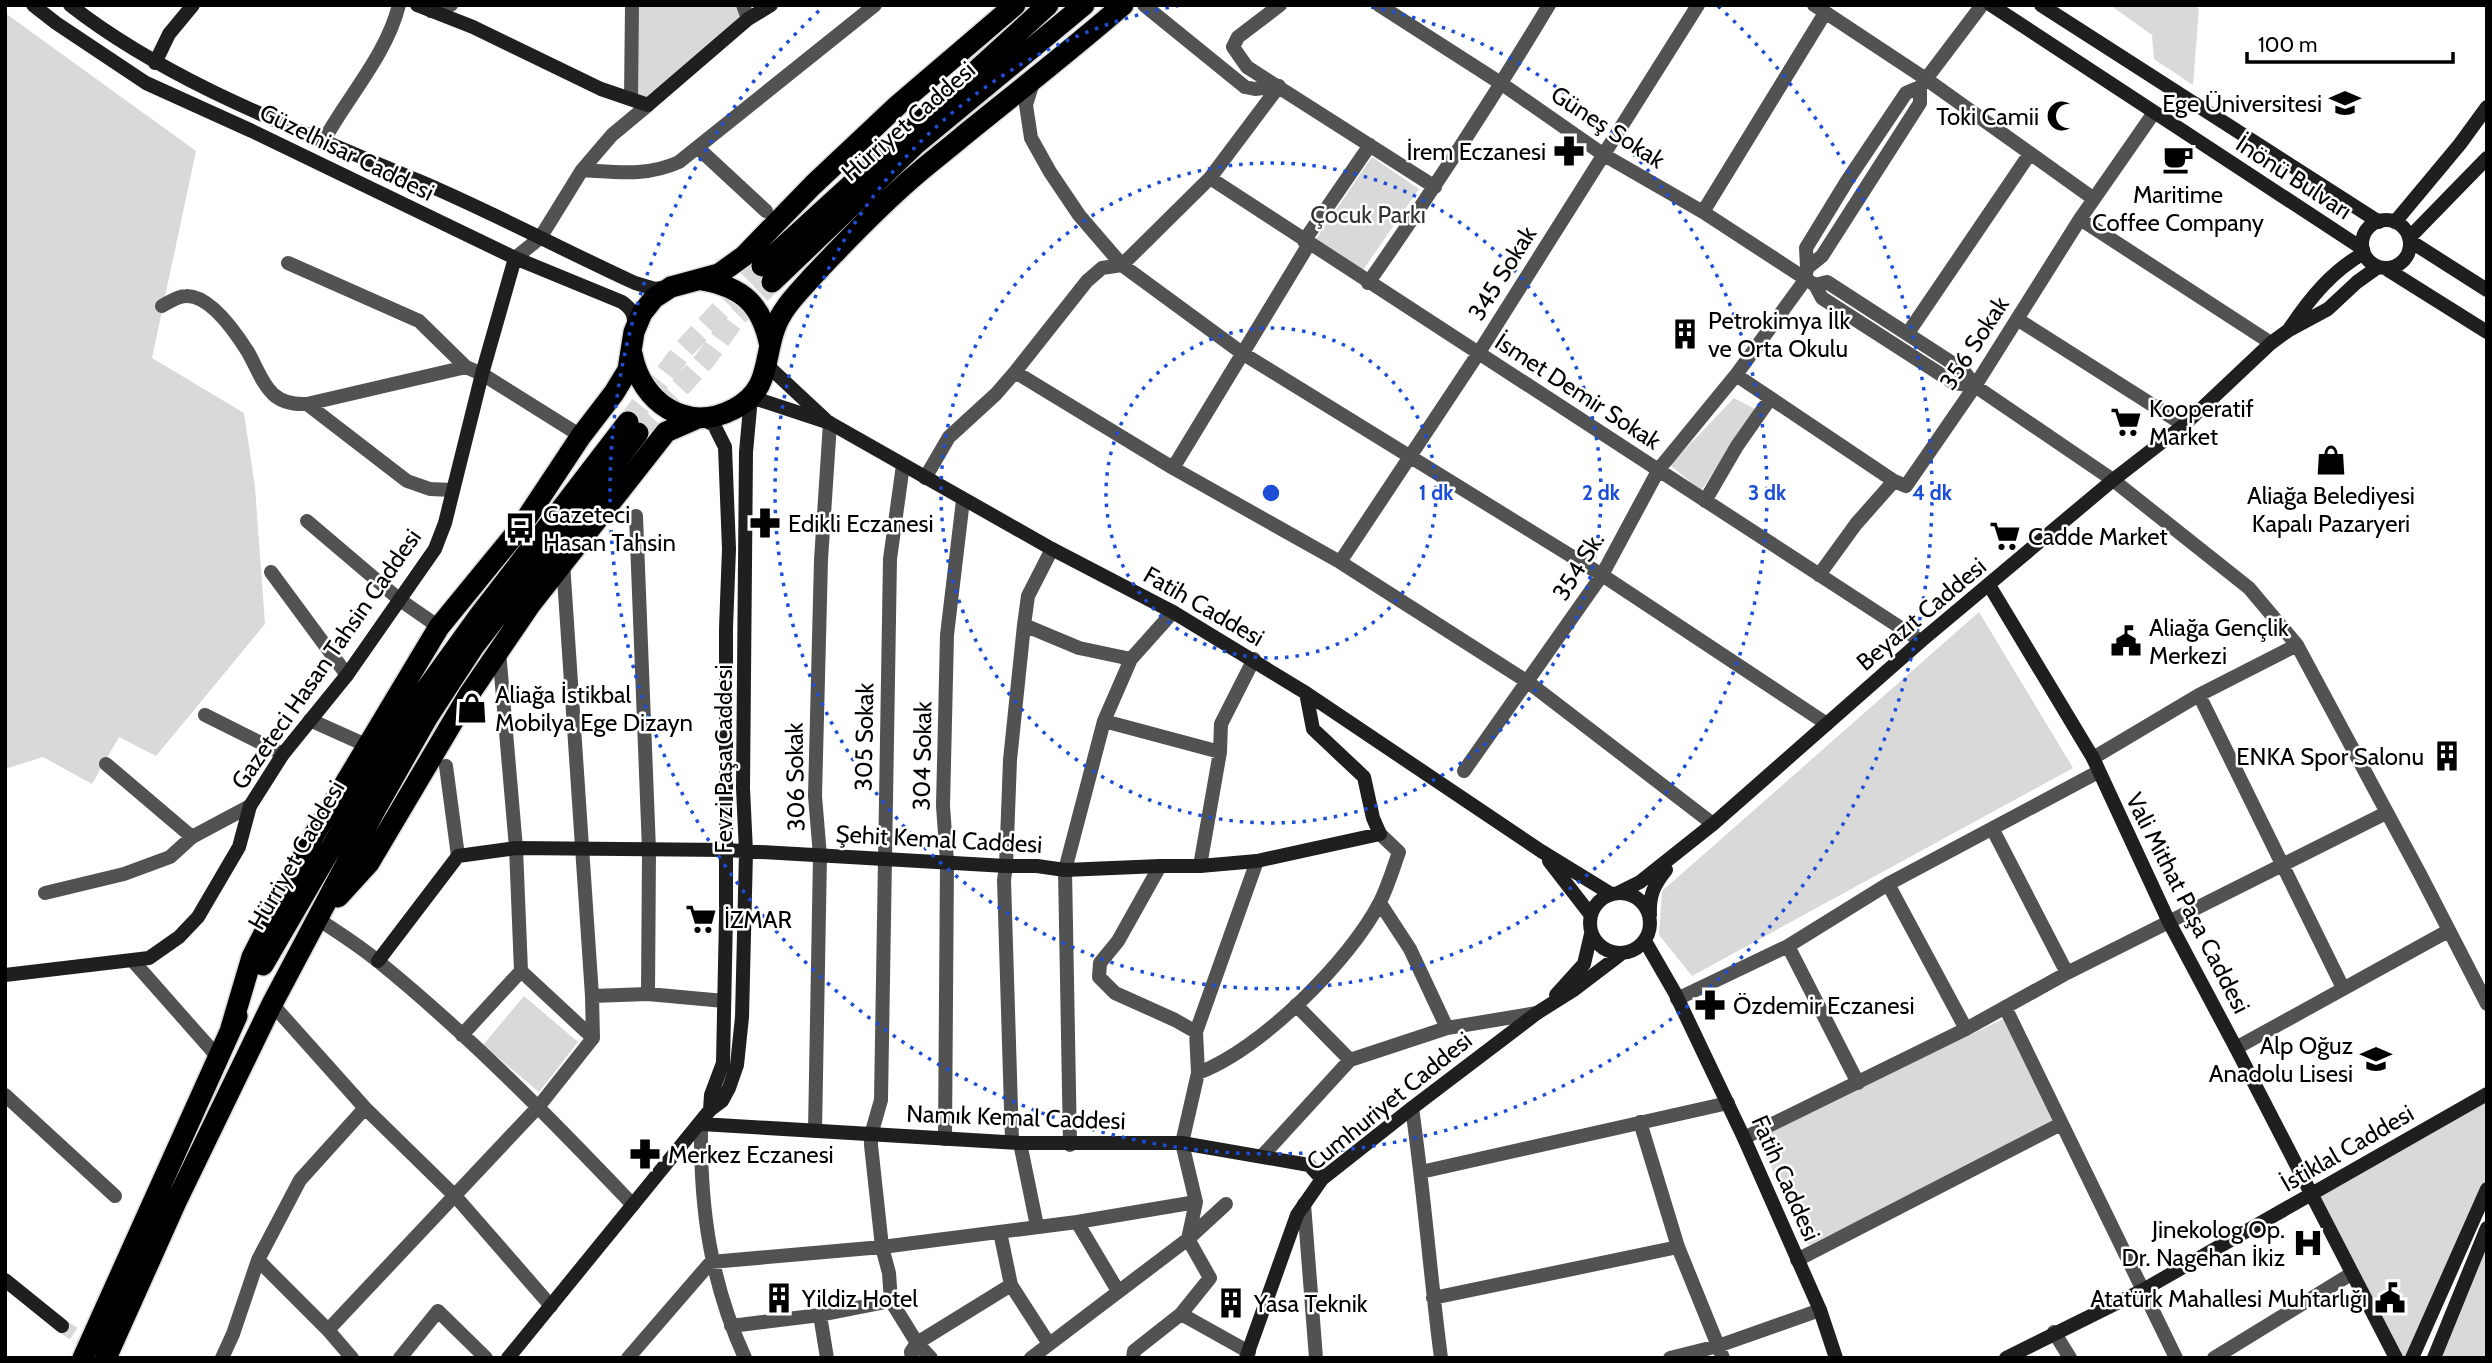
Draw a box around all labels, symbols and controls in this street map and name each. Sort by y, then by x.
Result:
scale bar [2247,21,2454,65]
text: 100 m [2258,32,2317,57]
street label: Hürriyet Caddesi [835,55,981,187]
street label: Güneş Sokak [1546,80,1670,175]
school or university icon: Ege Üniversitesi [2328,86,2362,120]
place label: Ege Üniversitesi [2162,89,2322,118]
street label: Güzelhisar Caddesi [255,97,439,207]
mosque icon: Toki Camii [2045,99,2079,133]
place label: Toki Camii [1936,102,2039,131]
street label: İnönü Bulvarı [2231,129,2357,225]
pharmacy icon: İrem Eczanesi [1552,134,1586,168]
place label: İrem Eczanesi [1407,137,1546,166]
cafe icon: Maritime Coffee Company [2161,142,2195,176]
place label: Maritime Coffee Company [2092,180,2264,237]
park label: Çocuk Parkı [1310,200,1426,229]
street label: 345 Sokak [1462,220,1542,325]
street label: 356 Sokak [1933,291,2015,395]
place label: Petrokimya İlk ve Orta Okulu [1708,306,1850,363]
building icon: Petrokimya İlk ve Orta Okulu [1668,317,1702,351]
street label: İsmet Demir Sokak [1490,327,1666,456]
place label: Kooperatif Market [2149,394,2254,451]
supermarket icon: Kooperatif Market [2109,405,2143,439]
shop icon: Aliağa Belediyesi Kapalı Pazaryeri [2314,443,2348,477]
text: 1 dk [1419,480,1454,505]
text: 2 dk [1582,480,1621,505]
text: 3 dk [1748,480,1787,505]
text: 4 dk [1912,480,1953,505]
centre of rings [1259,481,1283,505]
place label: Aliağa Belediyesi Kapalı Pazaryeri [2247,481,2415,538]
place label: Gazeteci Hasan Tahsin [543,500,676,557]
pharmacy icon: Edikli Eczanesi [748,506,782,540]
place label: Edikli Eczanesi [788,509,934,538]
bus stop icon: Gazeteci Hasan Tahsin [503,511,537,545]
supermarket icon: Cadde Market [1988,519,2022,553]
place label: Cadde Market [2028,522,2168,551]
street label: Gazeteci Hasan Tahsin Caddesi [225,523,427,795]
street label: 354 Sk. [1546,527,1610,605]
street label: Beyazıt Caddesi [1850,551,1992,677]
street label: Fatih Caddesi [1139,560,1269,652]
place label: Aliağa Gençlik Merkezi [2149,613,2289,670]
public building icon: Aliağa Gençlik Merkezi [2109,624,2143,658]
street label: Fevzi Paşa Caddesi [709,664,738,854]
place label: Aliağa İstikbal Mobilya Ege Dizayn [495,680,693,737]
street label: 305 Sokak [849,682,879,791]
shop icon: Aliağa İstikbal Mobilya Ege Dizayn [455,691,489,725]
street label: 304 Sokak [907,701,937,811]
street label: 306 Sokak [780,722,810,832]
building icon: ENKA Spor Salonu [2430,739,2464,773]
place label: ENKA Spor Salonu [2236,742,2424,771]
street label: Hürriyet Caddesi [242,775,350,935]
street label: Vali Mithat Paşa Caddesi [2120,788,2256,1018]
street label: Şehit Kemal Caddesi [835,819,1043,859]
supermarket icon: İZMAR [684,902,718,936]
place label: İZMAR [724,905,793,934]
pharmacy icon: Özdemir Eczanesi [1693,988,1727,1022]
place label: Özdemir Eczanesi [1733,991,1914,1020]
street label: Cumhuriyet Caddesi [1301,1025,1477,1177]
place label: Alp Oğuz Anadolu Lisesi [2209,1031,2353,1088]
school or university icon: Alp Oğuz Anadolu Lisesi [2359,1042,2393,1076]
street label: İstiklal Caddesi [2275,1098,2419,1198]
street label: Namık Kemal Caddesi [906,1099,1126,1135]
street label: Fatih Caddesi [1745,1111,1827,1245]
pharmacy icon: Merkez Eczanesi [628,1137,662,1171]
place label: Merkez Eczanesi [668,1140,834,1169]
place label: Jinekolog Op. Dr. Nagehan İkiz [2121,1215,2285,1272]
hospital icon: Jinekolog Op. Dr. Nagehan İkiz [2291,1226,2325,1260]
building icon: Yildiz Hotel [762,1281,796,1315]
public building icon: Atatürk Mahallesi Muhtarlığı [2373,1281,2407,1315]
place label: Yildiz Hotel [801,1284,918,1313]
place label: Atatürk Mahallesi Muhtarlığı [2090,1284,2367,1313]
building icon: Yasa Teknik [1214,1286,1248,1320]
place label: Yasa Teknik [1253,1289,1368,1318]

